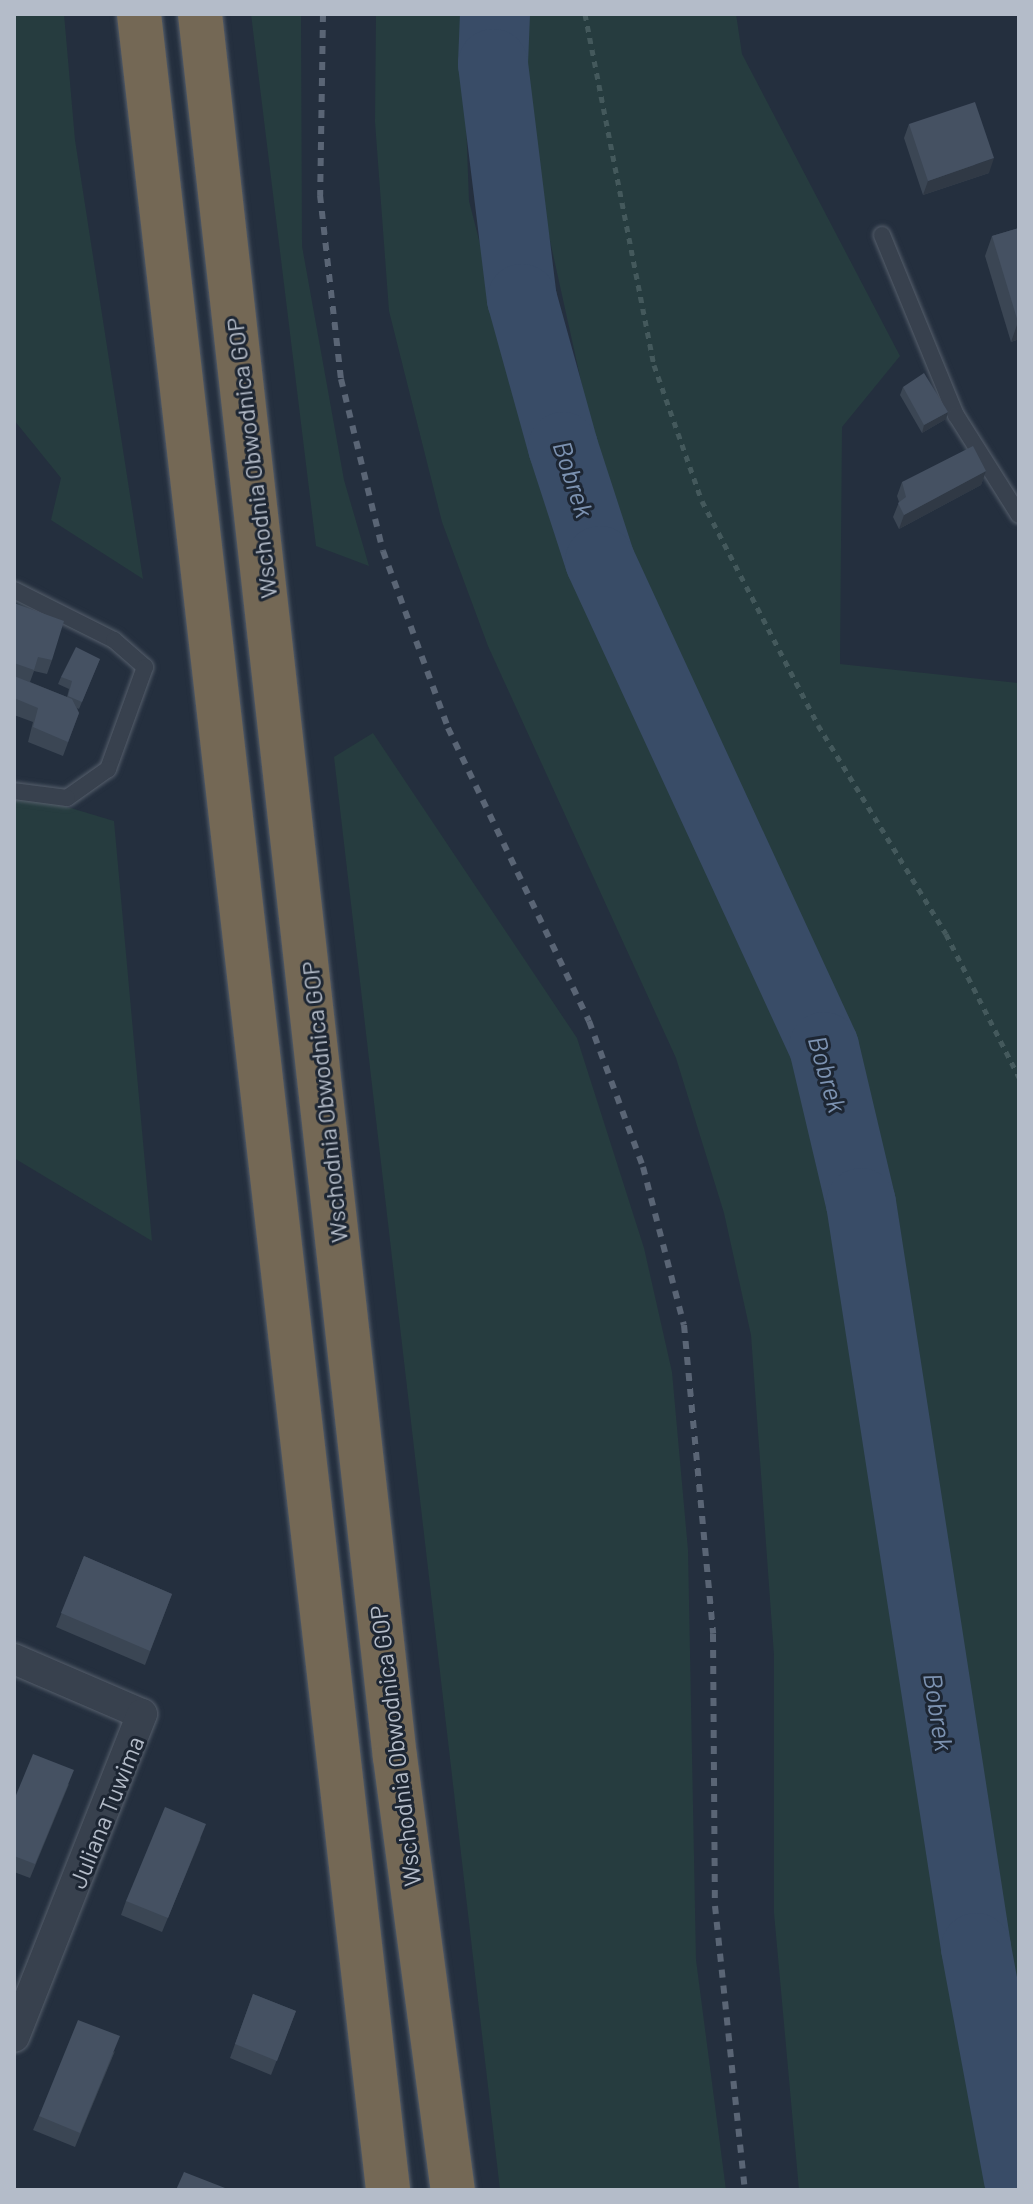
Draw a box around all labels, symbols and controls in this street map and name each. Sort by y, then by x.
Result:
street label: Wschodnia Obwodnica GOP [219,316,283,600]
water label: Bobrek [547,437,601,521]
street label: Wschodnia Obwodnica GOP [295,960,353,1244]
water label: Bobrek [802,1032,854,1116]
street label: Wschodnia Obwodnica GOP [363,1604,427,1888]
water label: Bobrek [917,1671,961,1753]
street label: Juliana Tuwima [62,1732,150,1892]

